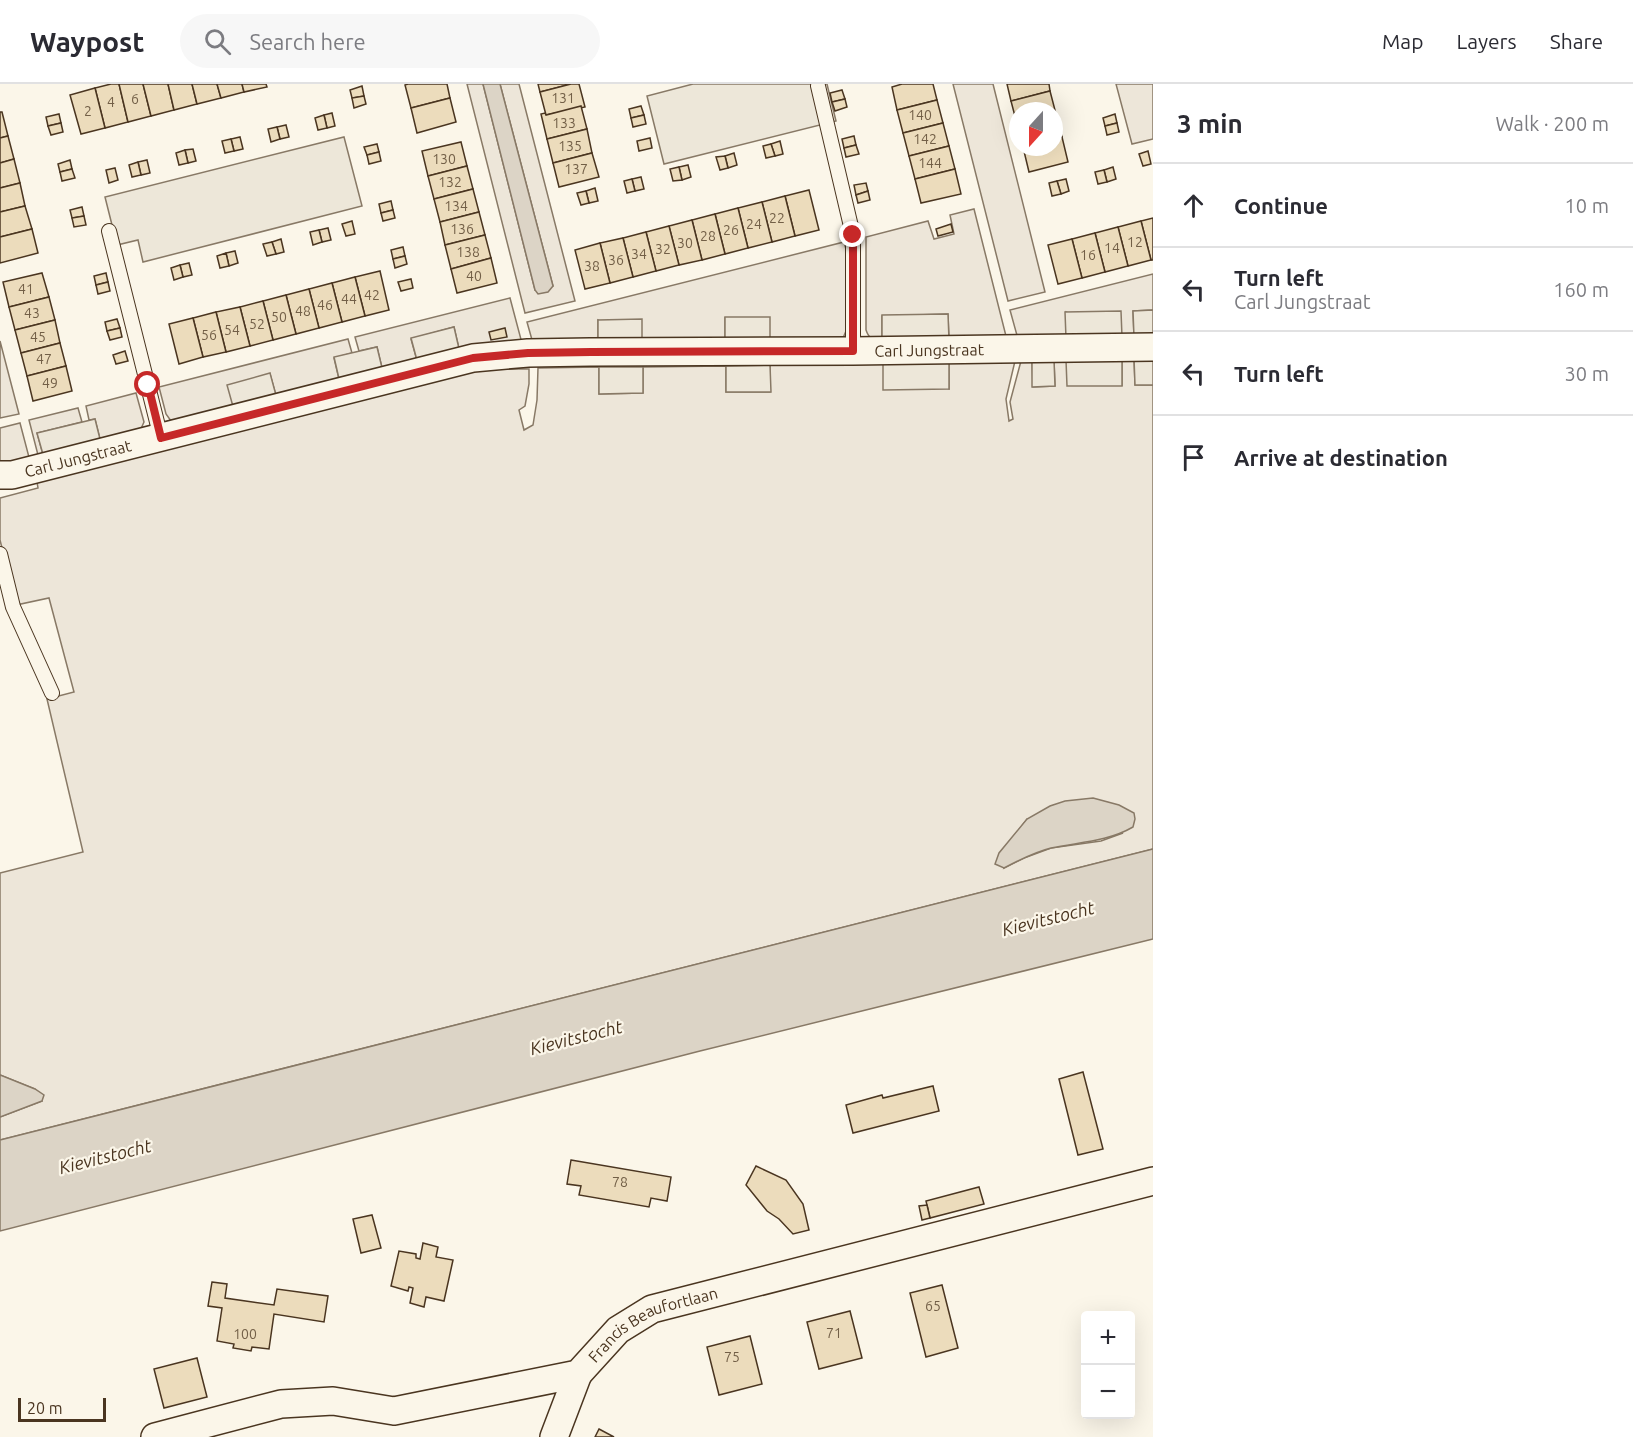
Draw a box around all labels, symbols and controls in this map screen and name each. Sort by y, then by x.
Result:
search box [180,14,600,68]
icon: search [201,25,234,58]
text: Waypost [30,26,144,57]
text: Search here [249,29,366,54]
text: Map [1382,29,1423,53]
text: Layers [1456,29,1517,53]
text: Share [1550,29,1603,53]
house number: 131 [551,90,575,106]
house number: 6 [131,91,139,107]
house number: 4 [107,94,115,110]
north arrow [1009,102,1063,156]
house number: 2 [84,103,92,119]
house number: 140 [908,107,932,123]
text: 3 min [1177,109,1243,138]
text: Walk · 200 m [1496,112,1609,135]
house number: 133 [552,115,576,131]
house number: 142 [913,131,937,147]
house number: 135 [558,138,582,154]
house number: 130 [432,151,456,167]
house number: 144 [918,155,942,171]
house number: 137 [564,161,588,177]
house number: 132 [438,174,462,190]
icon: ahead [1177,189,1210,222]
text: Continue [1234,193,1328,218]
text: 10 m [1565,194,1609,217]
house number: 134 [444,198,468,214]
house number: 22 [769,210,785,226]
house number: 24 [746,216,762,232]
house number: 136 [450,221,474,237]
route end [839,221,865,247]
house number: 26 [723,222,739,238]
house number: 28 [700,228,716,244]
house number: 12 [1127,234,1143,250]
house number: 30 [677,235,693,251]
house number: 14 [1104,240,1120,256]
house number: 32 [655,241,671,257]
house number: 138 [456,244,480,260]
house number: 34 [631,246,647,262]
house number: 16 [1080,247,1096,263]
house number: 36 [608,252,624,268]
house number: 38 [584,258,600,274]
text: Turn left [1234,265,1324,290]
house number: 40 [466,268,482,284]
icon: left [1177,273,1210,306]
text: 160 m [1553,278,1609,301]
house number: 41 [18,281,34,297]
house number: 42 [364,287,380,303]
text: Carl Jungstraat [1234,290,1371,313]
house number: 44 [341,291,357,307]
house number: 46 [317,297,333,313]
house number: 48 [295,303,311,319]
house number: 43 [24,305,40,321]
house number: 50 [271,309,287,325]
house number: 52 [249,316,265,332]
house number: 54 [224,322,240,338]
house number: 56 [201,327,217,343]
house number: 45 [30,329,46,345]
street label: Carl Jungstraat [874,340,985,360]
house number: 47 [36,351,52,367]
icon: left [1177,357,1210,390]
text: Turn left [1234,361,1324,386]
text: 30 m [1565,362,1609,385]
route start [134,371,160,397]
house number: 49 [42,375,58,391]
street label: Carl Jungstraat [23,436,134,480]
icon: arrive [1177,441,1210,474]
text: Arrive at destination [1234,445,1448,470]
water label: Kievitstocht [1000,897,1097,939]
water label: Kievitstocht [528,1016,625,1058]
water label: Kievitstocht [57,1135,154,1177]
house number: 78 [612,1174,628,1190]
street label: Francis Beaufortlaan [584,1284,720,1366]
house number: 65 [925,1298,941,1314]
map controls [1081,1311,1135,1419]
button: + [1081,1311,1135,1365]
house number: 71 [826,1325,842,1341]
house number: 100 [233,1326,257,1342]
house number: 75 [724,1349,740,1365]
button: − [1081,1365,1135,1419]
scale bar [18,1395,106,1422]
text: 20 m [27,1399,63,1417]

